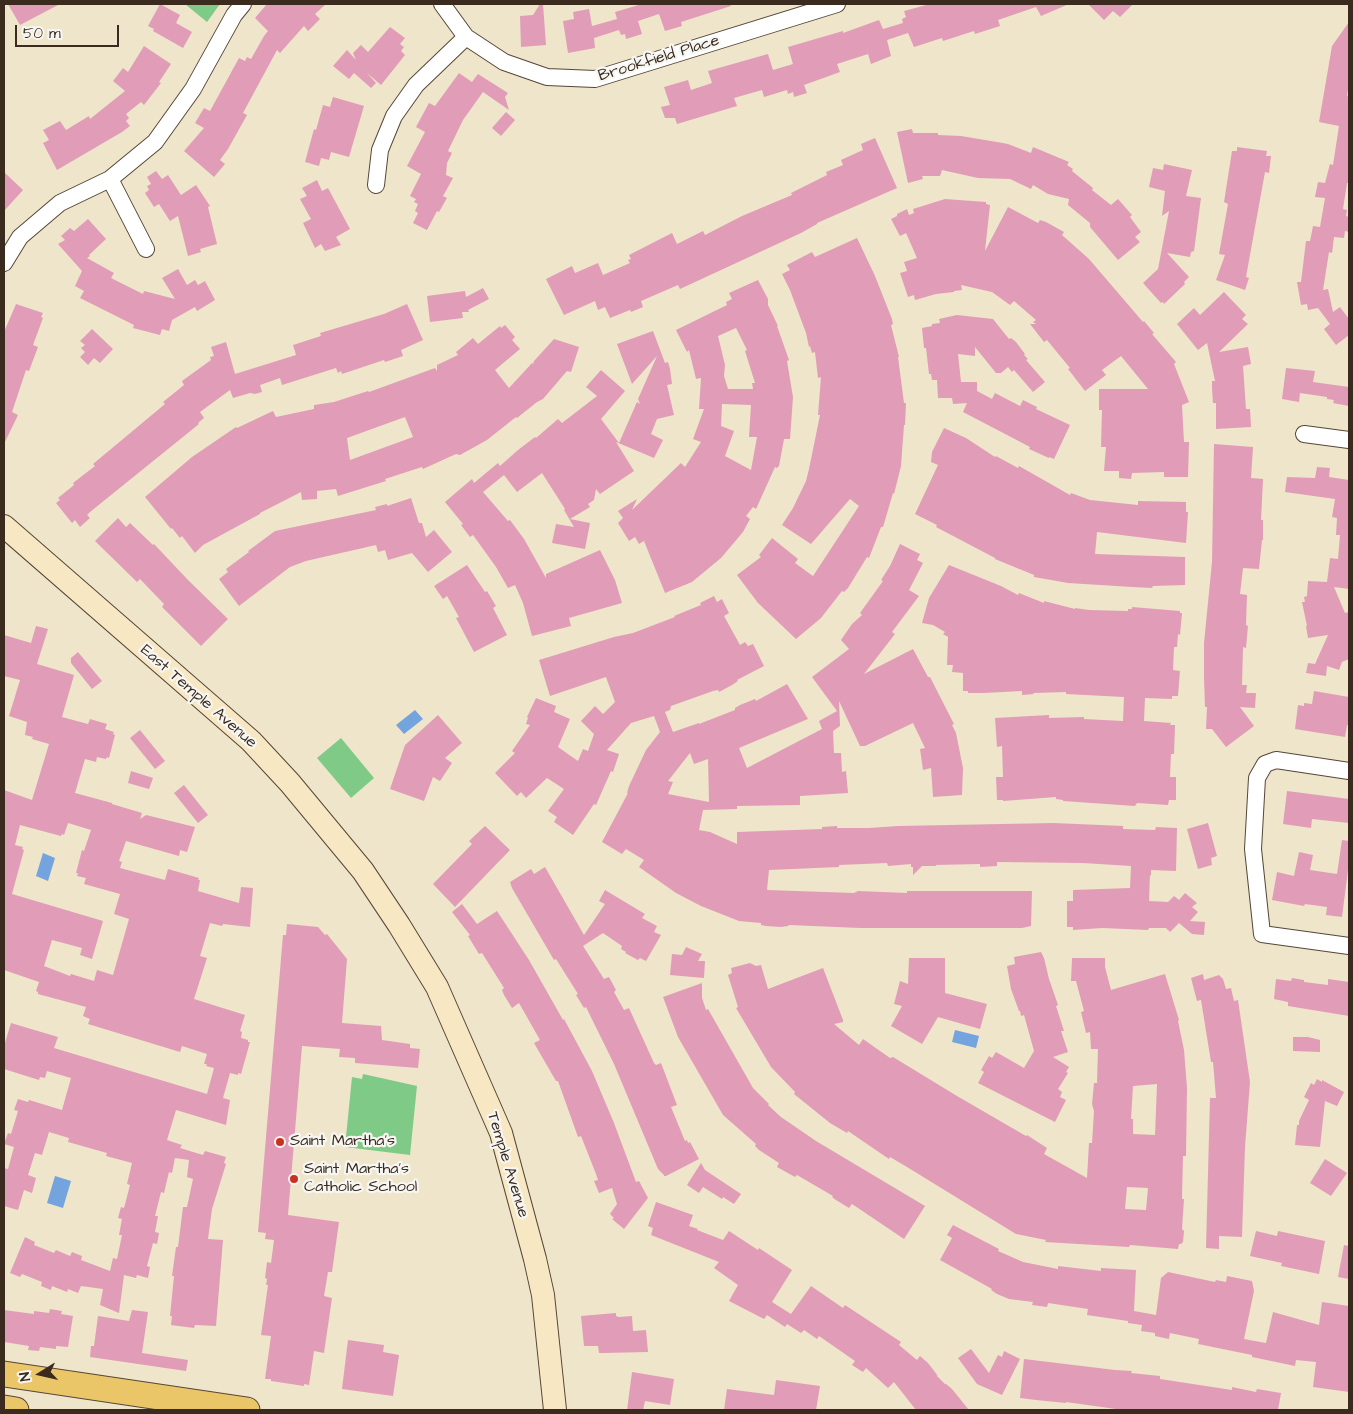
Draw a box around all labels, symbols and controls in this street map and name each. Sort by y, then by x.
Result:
scale bar [18,15,121,47]
text: 50 m [23,23,61,44]
street label: Brookfield Place [596,31,722,87]
street label: East Temple Avenue [136,641,260,753]
street label: Temple Avenue [482,1110,532,1220]
place label: Saint Martha's [290,1132,395,1152]
marker: Saint Martha's [274,1136,286,1148]
place label: Saint Martha's Catholic School [304,1160,417,1198]
marker: Saint Martha's Catholic School [288,1173,300,1185]
north arrow [15,1349,65,1399]
text: N [15,1371,36,1383]

